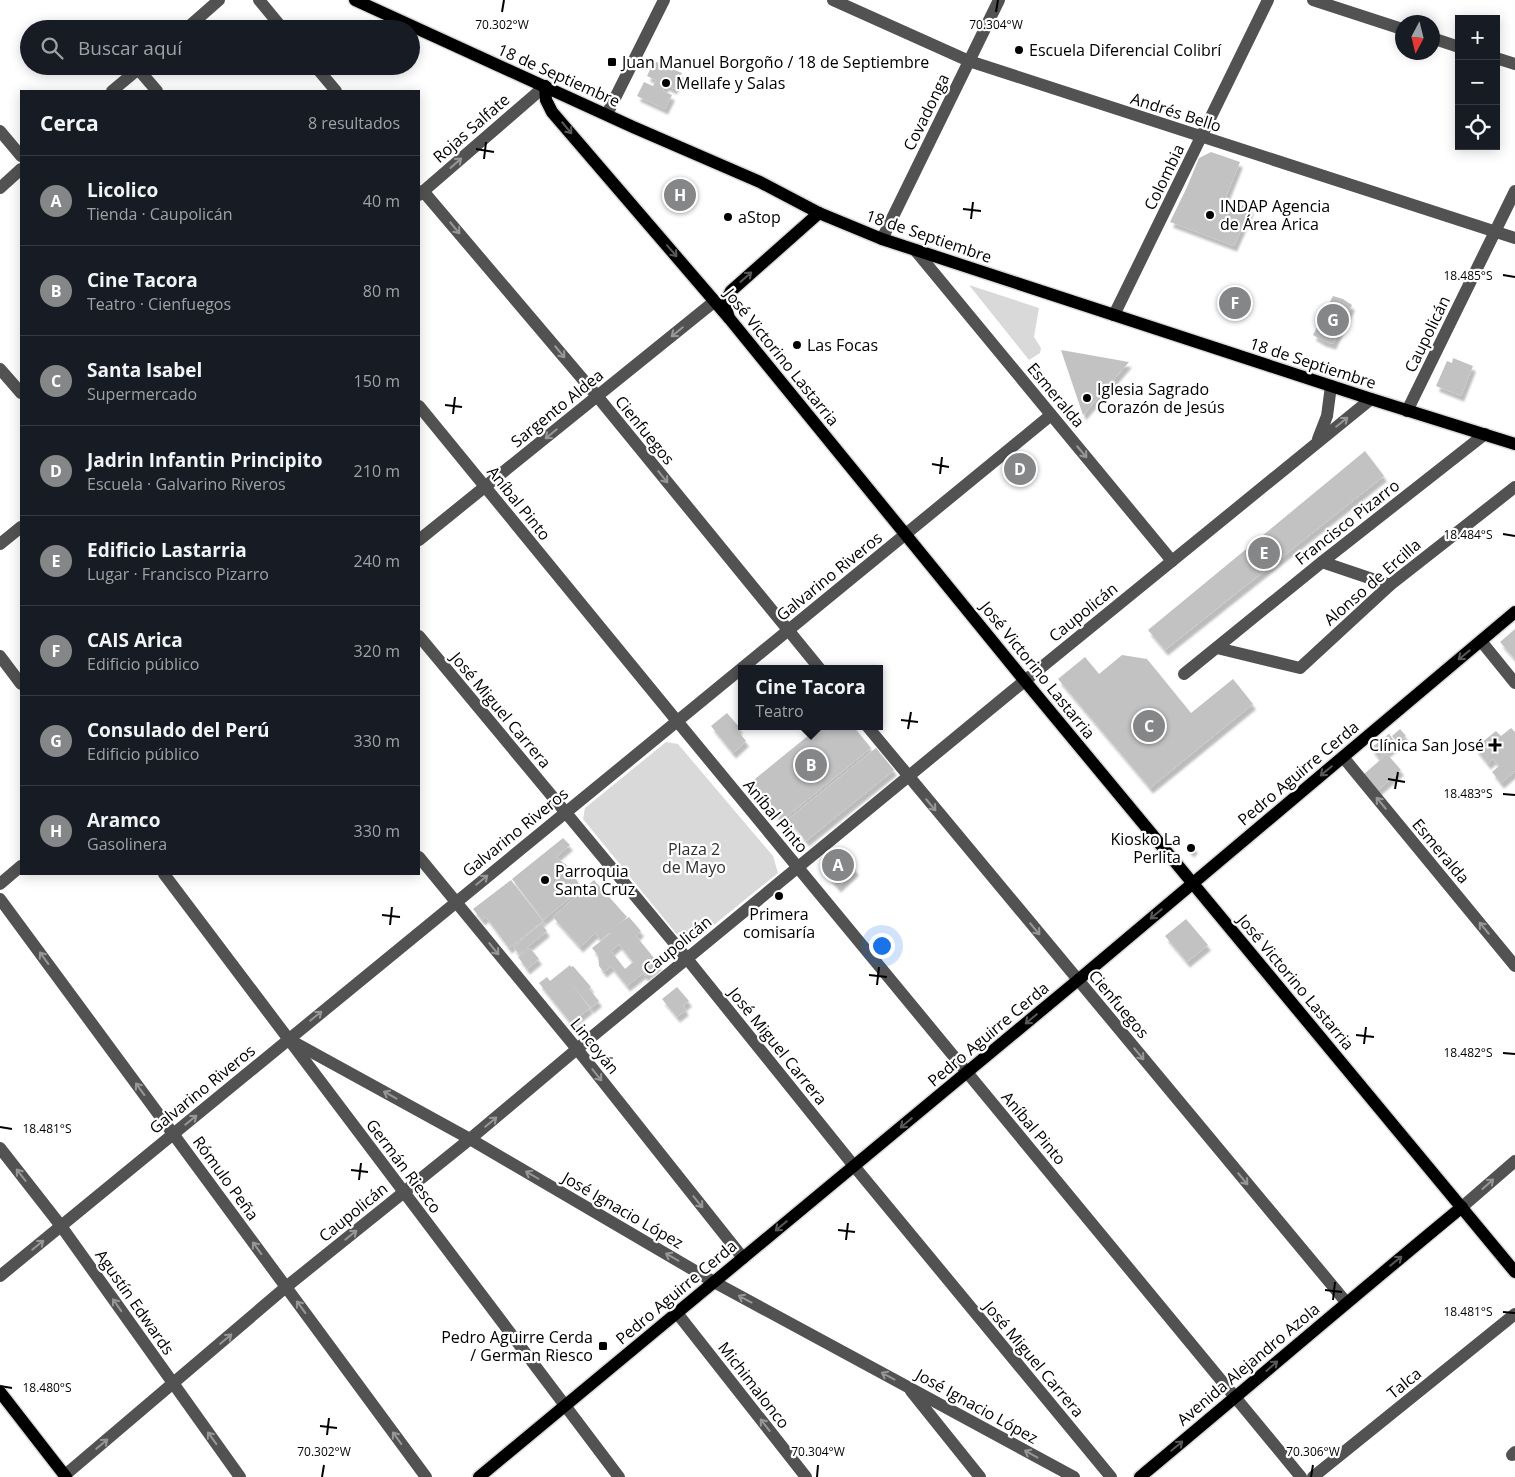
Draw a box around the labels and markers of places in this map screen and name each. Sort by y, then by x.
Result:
place label: Escuela Diferencial Colibrí [1029,39,1222,61]
marker: Escuela Diferencial Colibrí [1013,44,1025,56]
place label: Juan Manuel Borgoño / 18 de Septiembre [620,51,929,73]
marker: Juan Manuel Borgoño / 18 de Septiembre [606,56,618,68]
place label: Mellafe y Salas [676,72,785,94]
marker: Mellafe y Salas [660,77,672,89]
pin: H [664,176,696,214]
place label: INDAP Agencia de Área Arica [1220,195,1330,235]
place label: aStop [738,206,781,228]
marker: INDAP Agencia de Área Arica [1204,209,1216,221]
marker: aStop [722,211,734,223]
pin: F [1219,284,1251,322]
pin: G [1317,301,1349,339]
place label: Las Focas [807,334,878,356]
marker: Las Focas [791,339,803,351]
place label: Iglesia Sagrado Corazón de Jesús [1097,378,1225,418]
marker: Iglesia Sagrado Corazón de Jesús [1081,392,1093,404]
pin: D [1004,450,1036,488]
pin: E [1248,534,1280,572]
pin: C [1133,707,1165,745]
place label: Clínica San José [1369,734,1484,756]
marker: Clínica San José [1488,738,1502,752]
pin: B [795,746,827,784]
place label: Kiosko La Perlita [1110,828,1181,868]
marker: Kiosko La Perlita [1185,842,1197,854]
pin: A [822,846,854,884]
place label: Parroquia Santa Cruz [555,860,635,900]
marker: Parroquia Santa Cruz [539,874,551,886]
marker: Primera comisaría [773,890,785,902]
place label: Primera comisaría [743,903,815,943]
place label: Pedro Aguirre Cerda / German Riesco [441,1326,593,1366]
marker: Pedro Aguirre Cerda / German Riesco [597,1340,609,1352]

